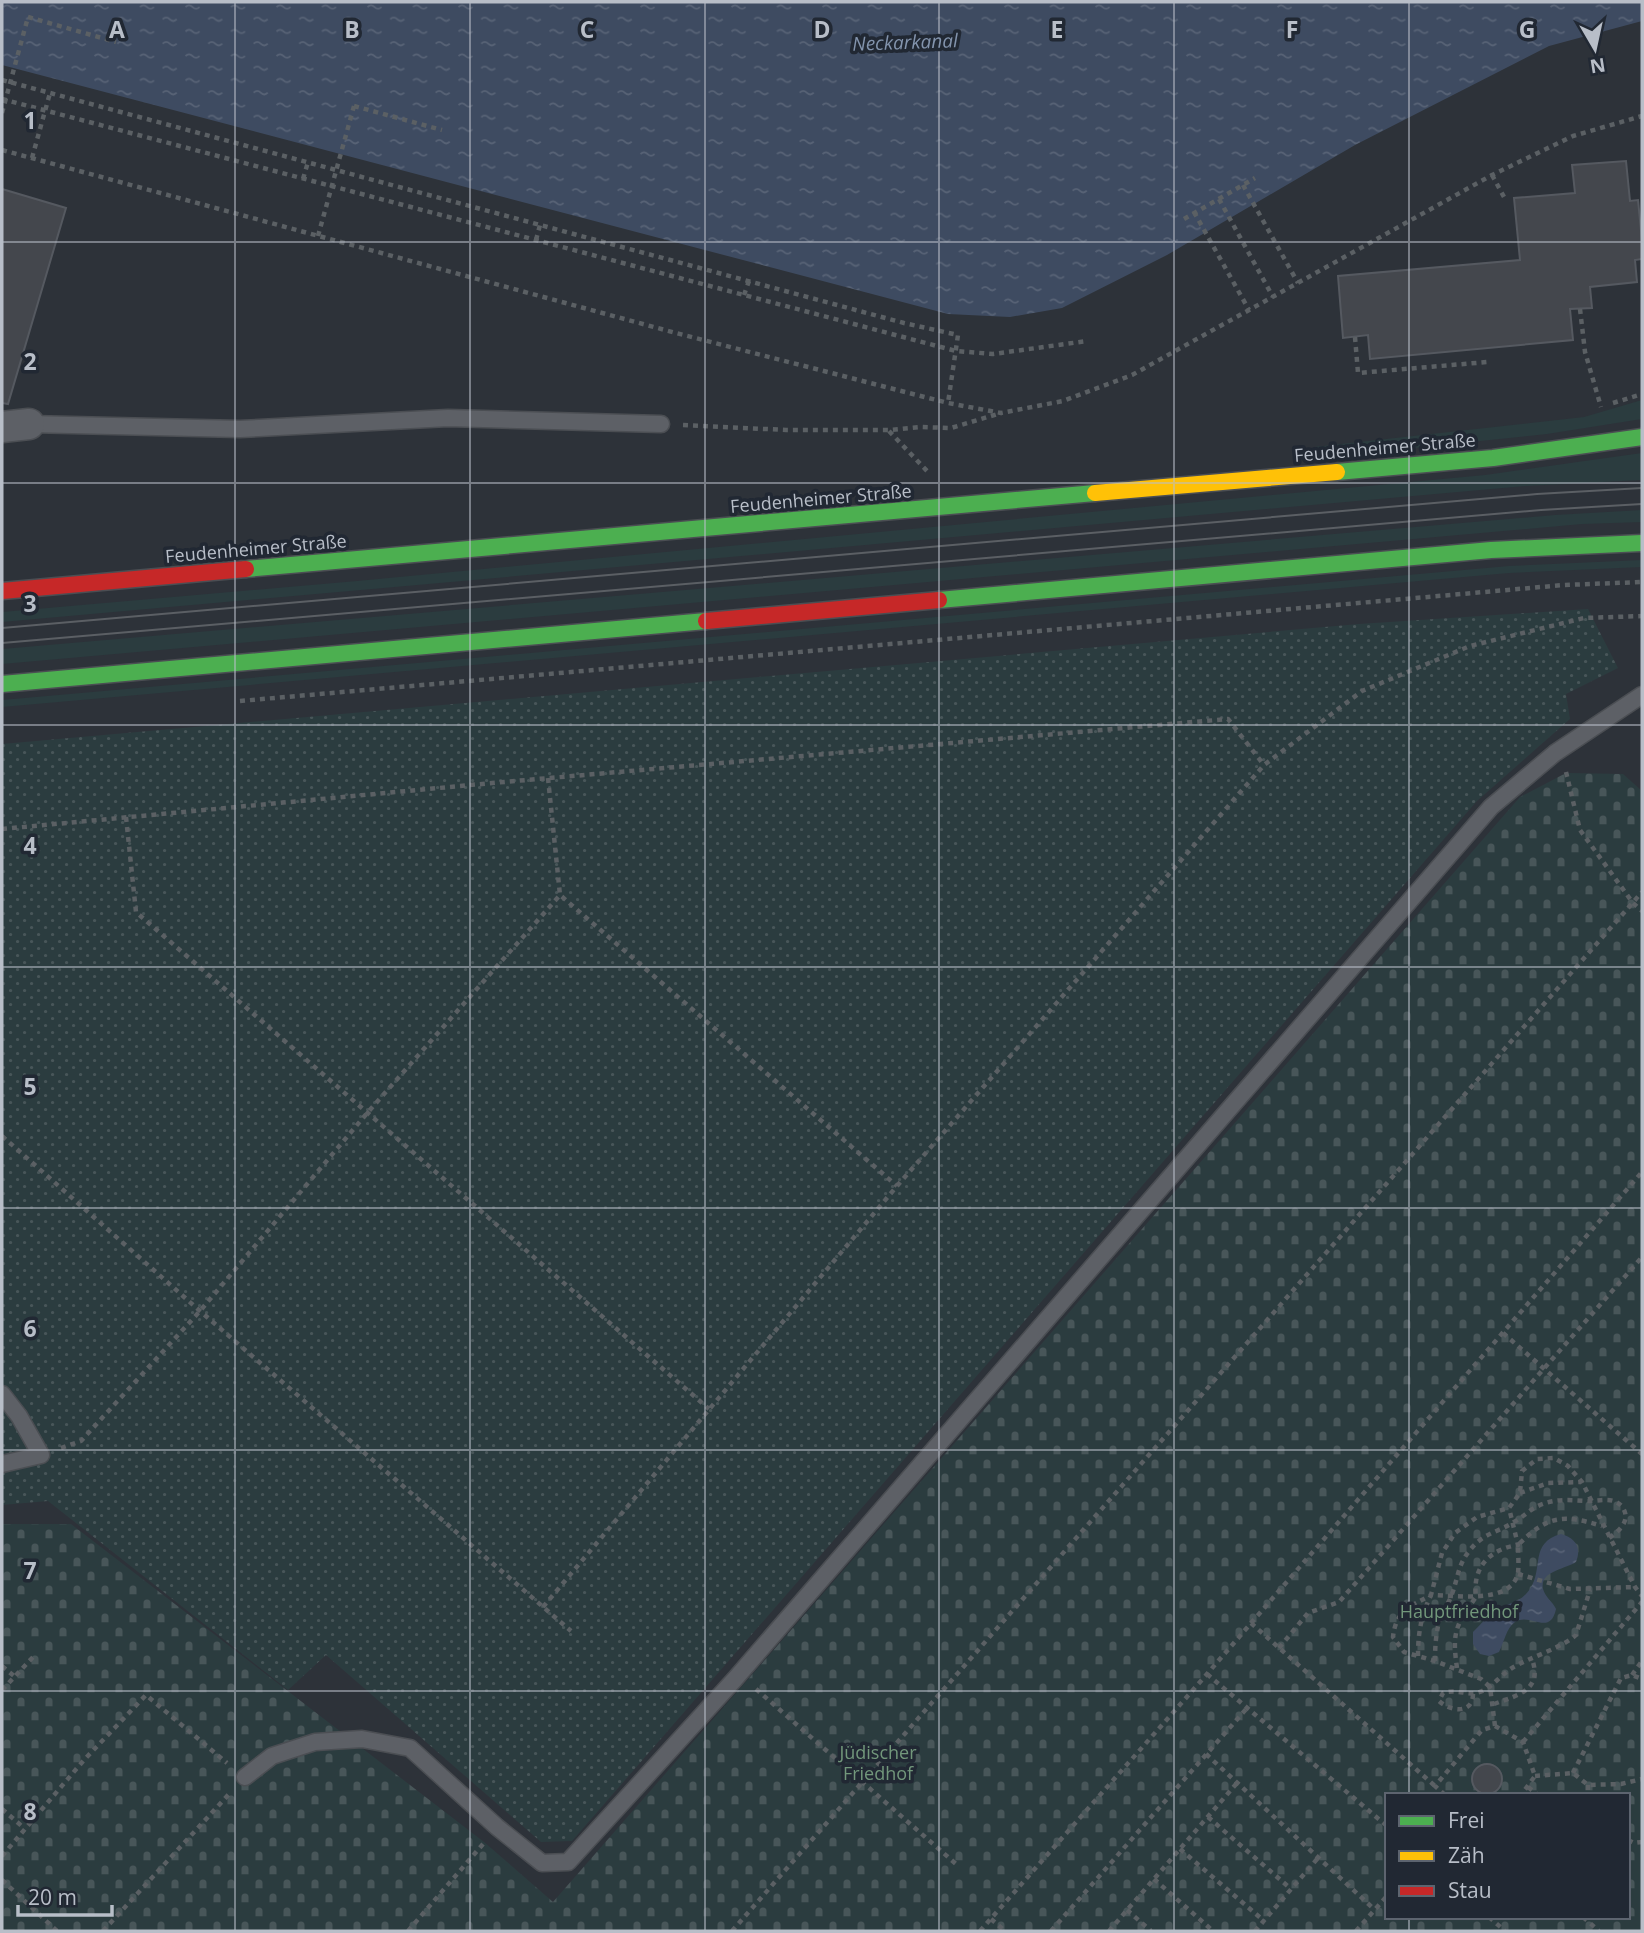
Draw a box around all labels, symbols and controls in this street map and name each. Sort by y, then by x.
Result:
text: A [109,13,125,45]
text: B [344,13,360,45]
text: C [580,13,594,45]
text: D [813,13,831,45]
text: E [1051,13,1063,45]
text: F [1286,13,1298,45]
text: G [1519,13,1535,45]
north arrow [1560,14,1630,84]
water label: Neckarkanal [852,27,959,57]
text: N [1588,52,1607,80]
text: 1 [23,104,37,136]
text: 2 [23,345,37,377]
street label: Feudenheimer Straße [1293,427,1477,467]
street label: Feudenheimer Straße [729,478,913,518]
street label: Feudenheimer Straße [164,528,348,568]
text: 3 [23,587,37,619]
text: 4 [23,829,37,861]
text: 5 [23,1070,37,1102]
text: 6 [23,1312,37,1344]
text: 7 [23,1554,37,1586]
park label: Hauptfriedhof [1400,1599,1519,1623]
park label: Jüdischer Friedhof [837,1740,917,1785]
legend [1385,1793,1630,1919]
text: 8 [23,1795,37,1827]
text: Frei [1448,1806,1485,1834]
text: Zäh [1448,1841,1485,1869]
scale bar [18,1874,112,1918]
text: Stau [1448,1876,1492,1904]
text: 20 m [28,1883,77,1911]

